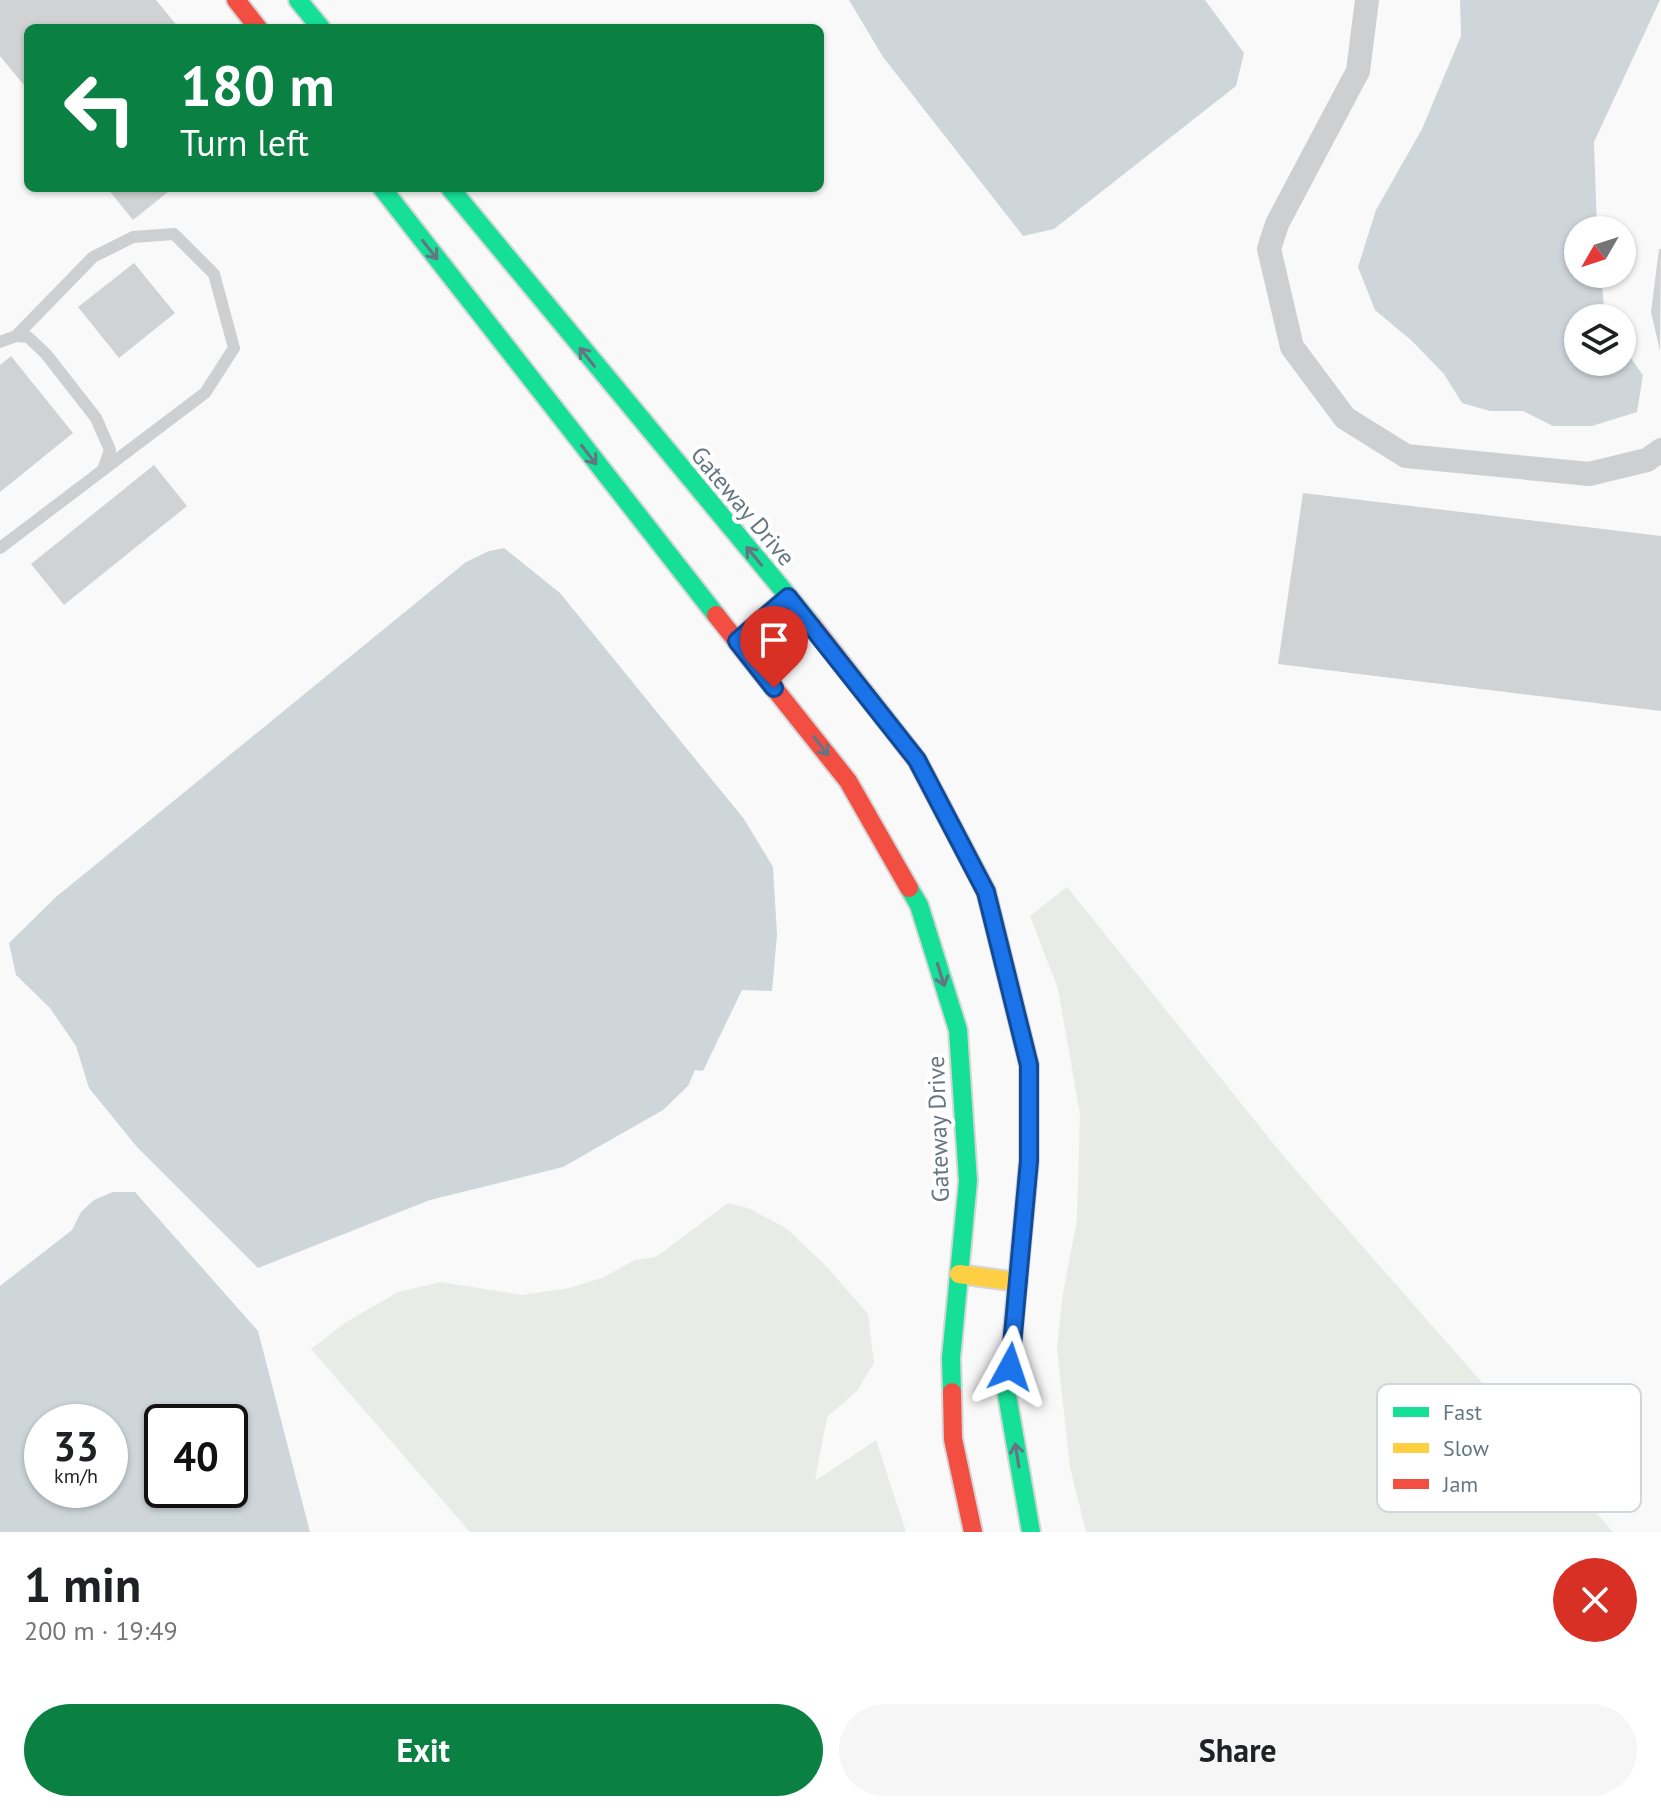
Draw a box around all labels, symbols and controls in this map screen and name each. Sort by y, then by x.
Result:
text: 180 m [180,49,335,121]
icon: left [48,56,152,160]
text: Turn left [180,119,309,166]
north arrow [1564,216,1636,288]
map controls [1564,216,1636,376]
one-way arrow [421,239,438,260]
button: layers [1564,304,1636,376]
one-way arrow [579,346,597,367]
street label: Gateway Drive [684,440,802,572]
one-way arrow [581,444,598,465]
one-way arrow [745,547,763,567]
pin [740,606,808,688]
icon: arrive [752,618,796,662]
one-way arrow [812,735,829,756]
one-way arrow [934,962,949,987]
street label: Gateway Drive [920,1055,956,1203]
position arrow [968,1325,1052,1409]
legend [1377,1384,1641,1512]
text: Fast [1443,1398,1483,1426]
speed limit sign: 40 [144,1404,248,1508]
text: 33 [53,1420,99,1472]
text: Slow [1443,1434,1489,1462]
one-way arrow [1009,1443,1024,1468]
text: km/h [54,1463,98,1489]
text: Jam [1442,1470,1478,1498]
text: 1 min [24,1553,141,1615]
button: close [1553,1558,1637,1642]
text: 200 m · 19:49 [24,1614,178,1647]
button: Exit [24,1704,823,1796]
button: Share [839,1704,1637,1796]

